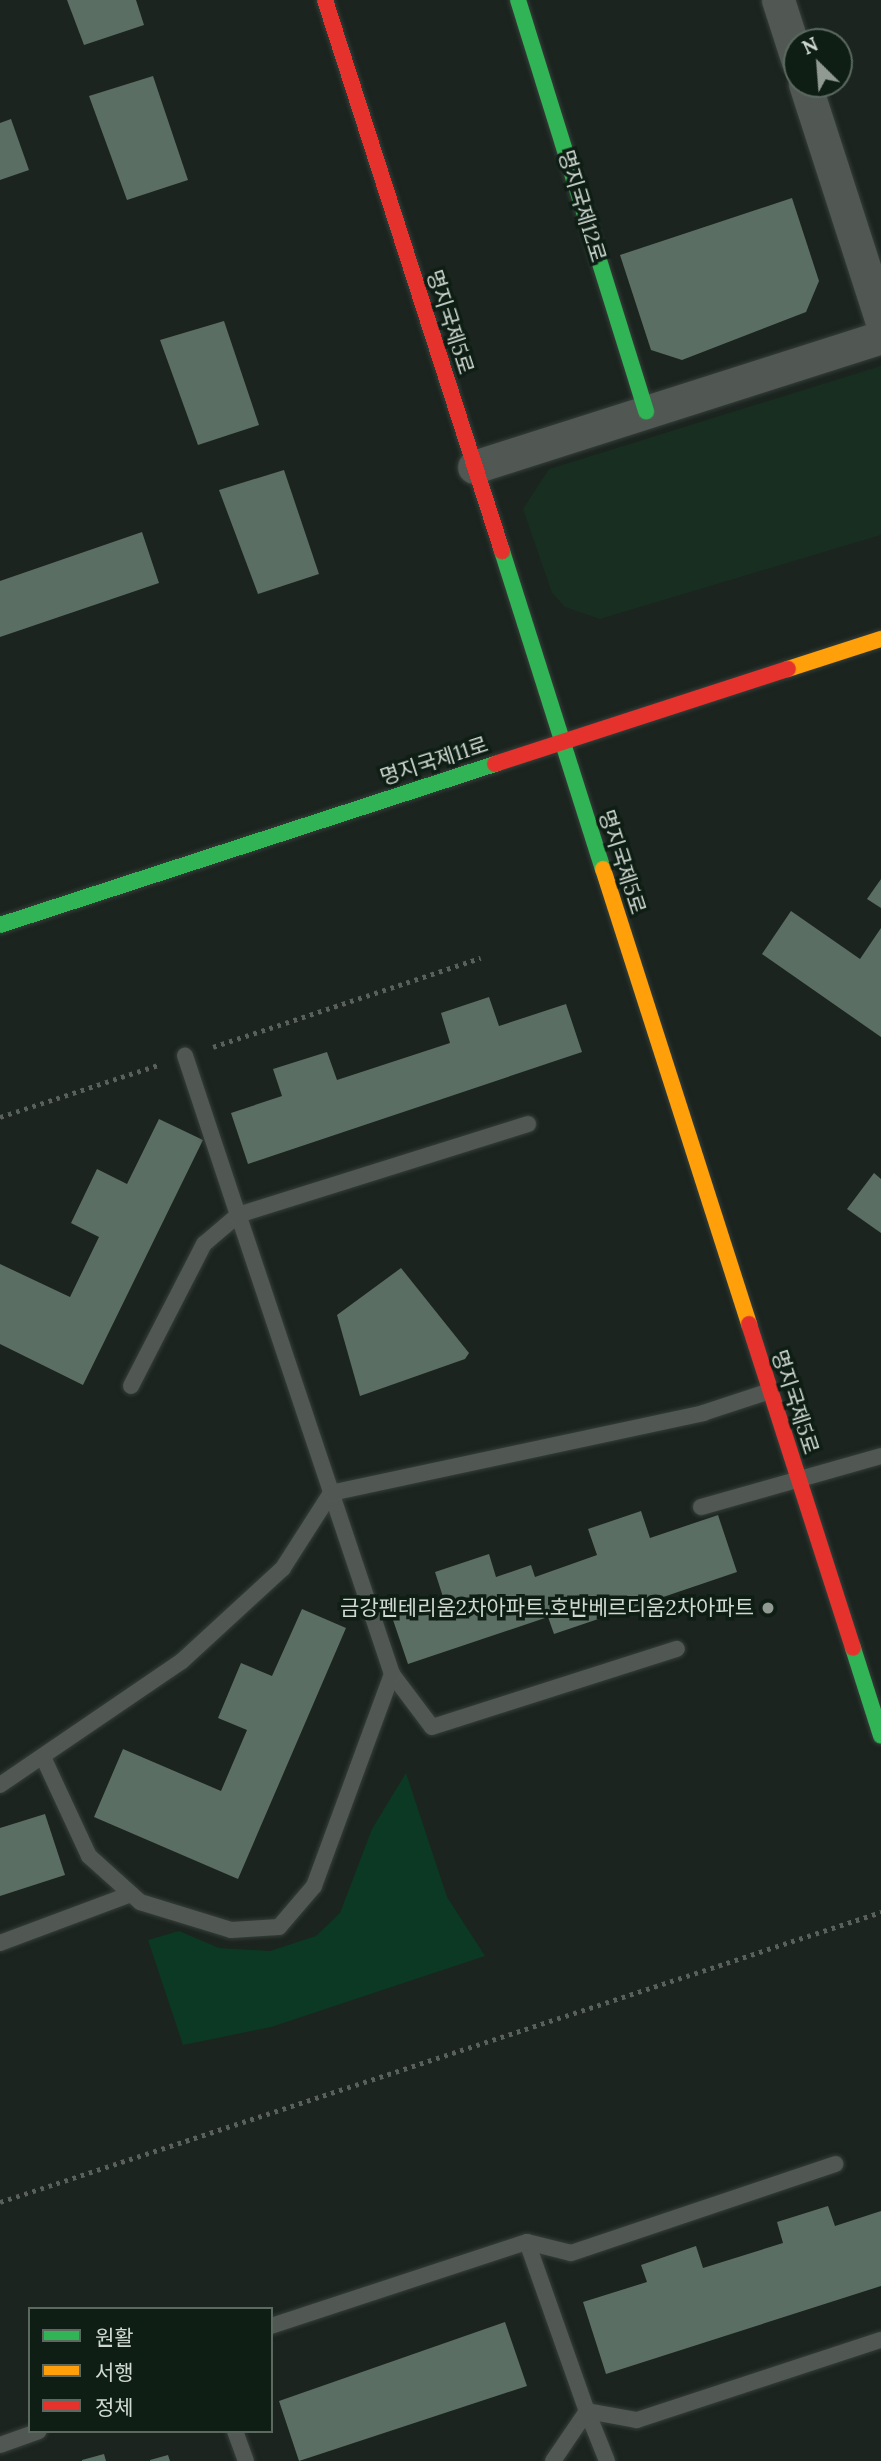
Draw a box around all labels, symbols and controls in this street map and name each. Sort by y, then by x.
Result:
north arrow [783,28,853,98]
text: N [798,32,822,60]
street label: 명지국제12로 [553,147,611,265]
street label: 명지국제5로 [421,267,479,377]
street label: 명지국제11로 [377,732,491,790]
street label: 명지국제5로 [593,807,651,917]
street label: 명지국제5로 [766,1347,824,1457]
place label: 금강펜테리움2차아파트.호반베르디움2차아파트 [340,1595,754,1621]
marker: 금강펜테리움2차아파트.호반베르디움2차아파트 [760,1600,776,1616]
legend [28,2307,273,2433]
text: 원활 [95,2324,134,2351]
text: 서행 [95,2359,134,2386]
text: 정체 [95,2394,134,2421]

